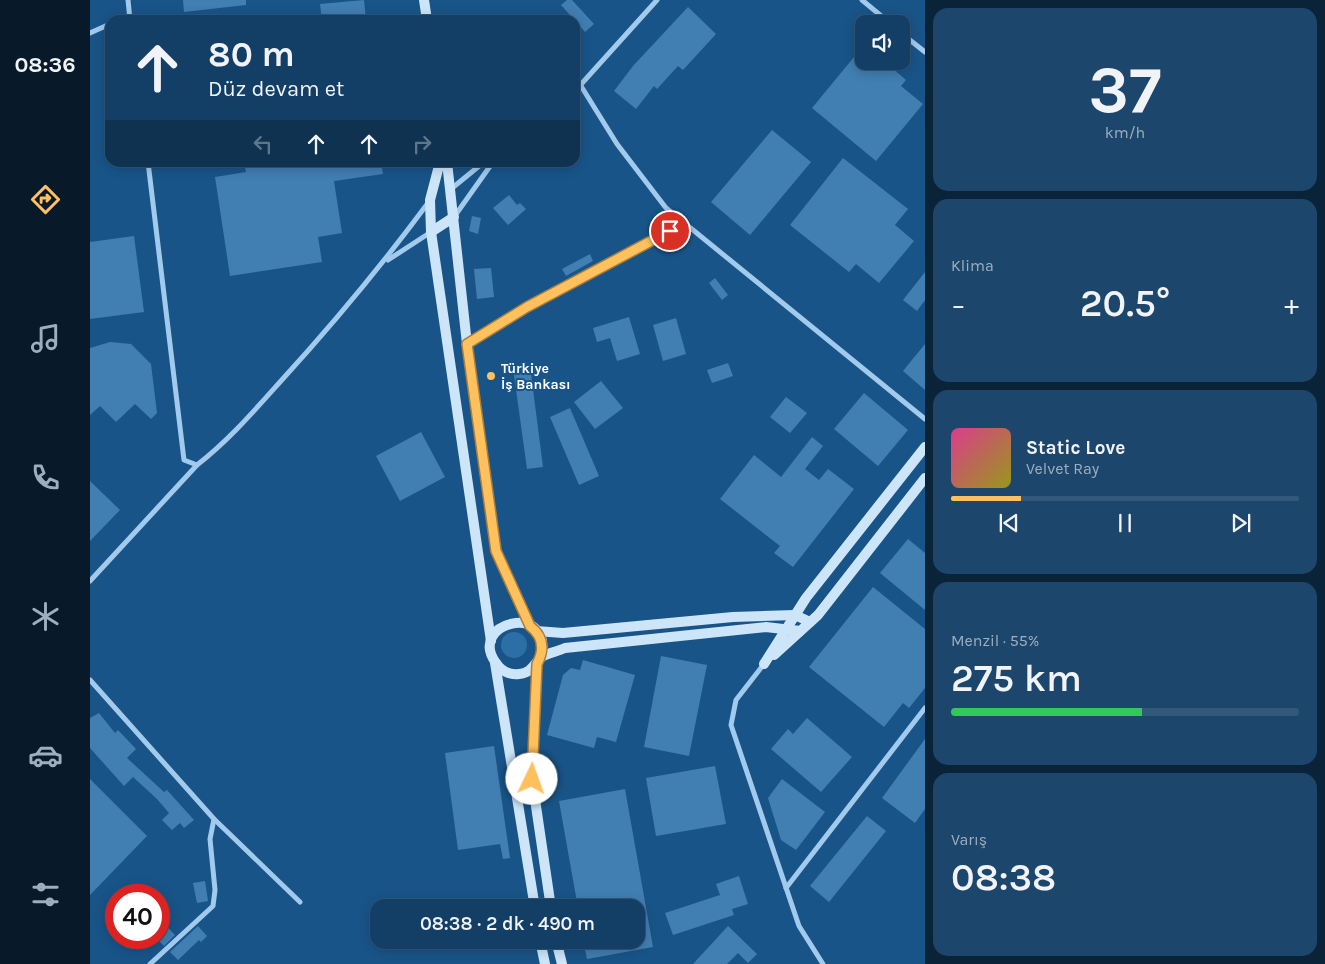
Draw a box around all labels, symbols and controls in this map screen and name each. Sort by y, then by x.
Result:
map controls [855,15,910,70]
button: sound [855,15,910,70]
text: 80 m [208,34,295,75]
icon: ahead [125,35,190,100]
text: 08:36 [14,52,76,78]
text: 37 [1089,52,1161,128]
text: Düz devam et [208,76,344,102]
text: km/h [1105,123,1145,142]
icon: left [249,130,277,158]
icon: ahead [302,130,330,158]
icon: ahead [355,130,383,158]
icon: right [408,130,436,158]
icon: directions [28,182,63,217]
pin [649,210,691,252]
icon: arrive [656,217,684,245]
text: Klima [951,256,994,275]
text: 20.5° [1080,281,1170,326]
text: − [951,288,966,321]
text: + [1284,288,1299,321]
icon: music [28,321,63,356]
place label: Türkiye İş Bankası [501,360,571,393]
marker: Türkiye İş Bankası [485,370,497,382]
text: Static Love [1026,437,1125,459]
text: Velvet Ray [1026,459,1099,478]
icon: phone [28,460,63,495]
icon: previous [995,509,1023,537]
icon: pause [1111,509,1139,537]
icon: next [1227,509,1255,537]
icon: climate [28,599,63,634]
text: Menzil · 55% [951,631,1039,650]
text: 275 km [951,656,1082,701]
icon: car [28,738,63,773]
position arrow [505,752,557,804]
text: Varış [951,830,987,849]
text: 08:38 [951,855,1056,900]
icon: filters [28,877,63,912]
speed limit sign: 40 [105,884,170,949]
text: 08:38 · 2 dk · 490 m [420,913,595,935]

